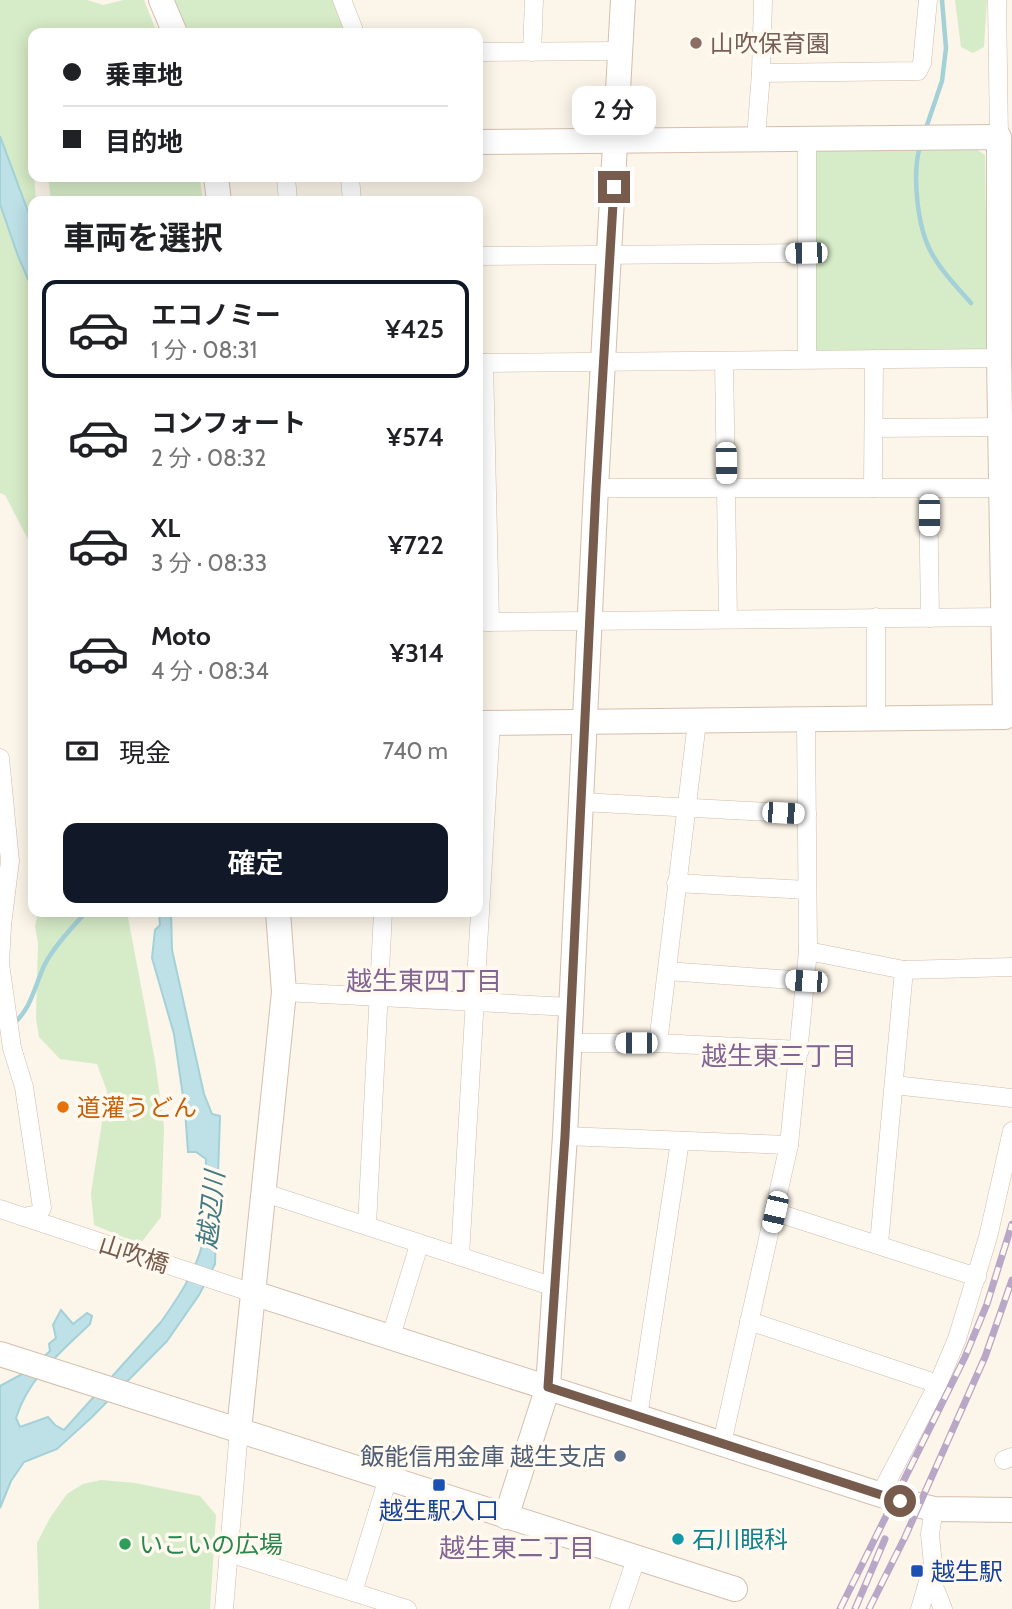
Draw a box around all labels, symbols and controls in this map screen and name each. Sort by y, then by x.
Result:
place label: 山吹保育園 [710,29,830,58]
marker: 山吹保育園 [688,35,704,51]
text: 乗車地 [105,59,183,91]
callout: 2 分 [572,86,656,134]
text: 2 分 [594,96,634,124]
text: 目的地 [105,126,183,158]
route end [598,171,630,203]
text: 車両を選択 [63,218,223,257]
car [785,242,828,264]
icon: car [67,298,130,361]
text: エコノミー [151,299,281,331]
text: ¥425 [385,313,444,345]
text: 1 分 · 08:31 [151,336,257,364]
icon: car [67,406,130,469]
text: コンフォート [151,407,306,439]
text: ¥574 [387,421,444,453]
car [716,442,737,484]
text: 2 分 · 08:32 [151,444,266,472]
car [919,494,940,536]
text: XL [151,512,180,544]
icon: car [67,514,130,577]
text: ¥722 [388,529,444,561]
text: 3 分 · 08:33 [151,549,267,577]
text: Moto [151,620,211,652]
icon: car [67,622,130,685]
text: ¥314 [390,637,444,669]
text: 4 分 · 08:34 [151,657,269,685]
icon: cash [63,732,101,770]
text: 現金 [119,737,171,769]
text: 740 m [383,737,448,765]
car [762,801,805,825]
button: 確定 [63,823,448,903]
district label: 越生東四丁目 [346,965,502,997]
car [785,969,828,993]
car [616,1033,658,1054]
district label: 越生東三丁目 [701,1040,857,1072]
place label: 道灌うどん [77,1093,197,1122]
marker: 道灌うどん [55,1099,71,1115]
water label: 越辺川 [191,1167,231,1250]
car [761,1189,790,1235]
street label: 山吹橋 [95,1229,173,1279]
place label: 飯能信用金庫 越生支店 [361,1442,606,1471]
marker: 飯能信用金庫 越生支店 [612,1448,628,1464]
marker: 越生駅入口 [431,1477,447,1493]
route start [884,1485,916,1517]
place label: 越生駅入口 [379,1496,499,1525]
place label: 石川眼科 [692,1525,788,1554]
place label: いこいの広場 [139,1530,283,1559]
marker: 石川眼科 [670,1531,686,1547]
district label: 越生東二丁目 [439,1532,595,1564]
marker: いこいの広場 [117,1536,133,1552]
place label: 越生駅 [931,1557,1003,1586]
marker: 越生駅 [909,1563,925,1579]

